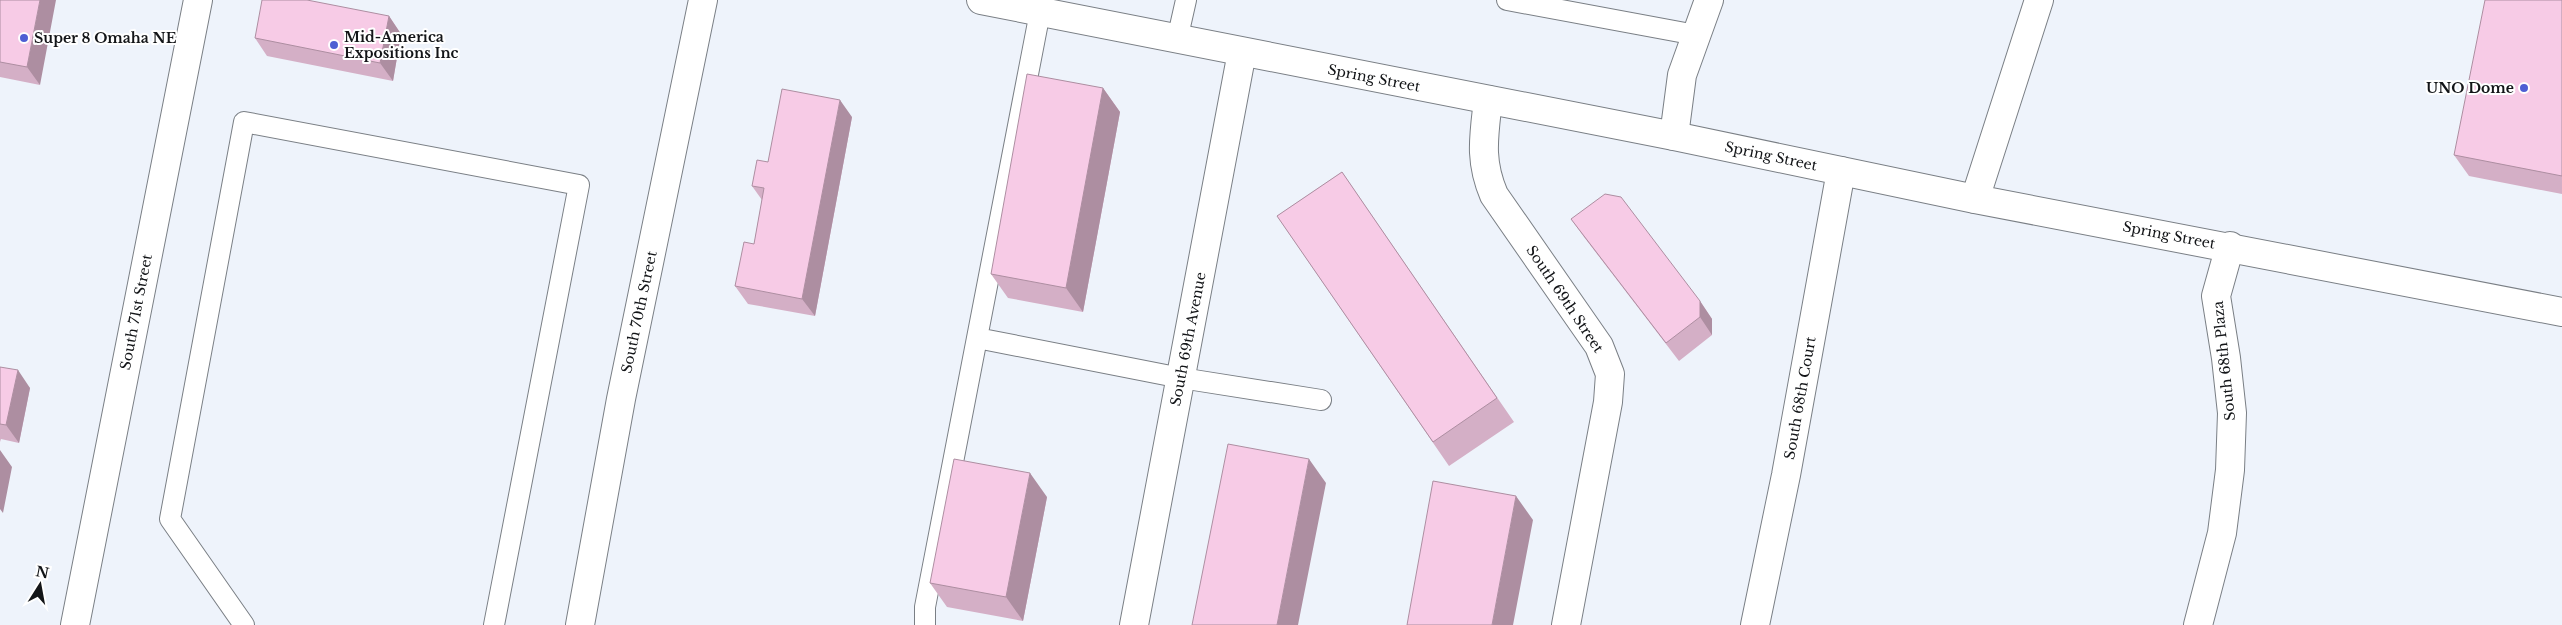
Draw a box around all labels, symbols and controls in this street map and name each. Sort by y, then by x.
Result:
place label: Mid-America Expositions Inc [344,28,459,62]
place label: Super 8 Omaha NE [34,29,177,47]
marker: Super 8 Omaha NE [18,32,30,44]
marker: Mid-America Expositions Inc [328,39,340,51]
street label: Spring Street [1326,60,1423,96]
place label: UNO Dome [2426,79,2514,97]
marker: UNO Dome [2518,82,2530,94]
street label: Spring Street [1723,137,1819,175]
street label: Spring Street [2121,217,2218,253]
street label: South 69th Street [1522,242,1608,357]
street label: South 70th Street [617,249,661,375]
street label: South 71st Street [116,252,156,371]
street label: South 69th Avenue [1166,270,1210,408]
street label: South 68th Plaza [2209,300,2239,422]
street label: South 68th Court [1780,334,1820,461]
north arrow [15,560,65,610]
text: N [34,562,51,582]

